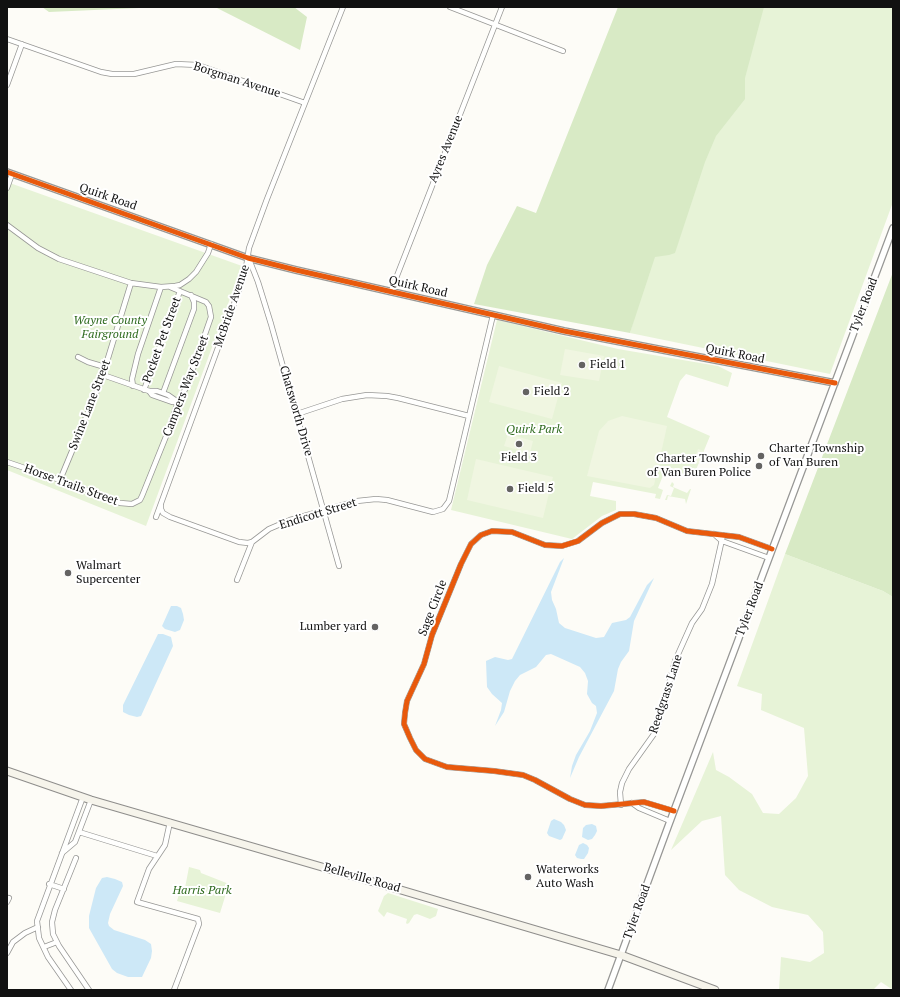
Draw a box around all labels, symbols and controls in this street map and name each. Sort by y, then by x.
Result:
street label: Borgman Avenue [192,59,282,101]
street label: Ayres Avenue [426,113,466,185]
street label: Quirk Road [77,180,139,214]
street label: McBride Avenue [211,263,253,349]
street label: Quirk Road [387,273,449,301]
street label: Tyler Road [847,276,881,334]
street label: Pocket Pet Street [140,295,184,385]
park label: Wayne County Fairground [73,314,147,342]
street label: Campers Way Street [160,333,212,439]
street label: Quirk Road [704,341,766,367]
street label: Swine Lane Street [66,358,114,452]
place label: Field 1 [590,358,626,372]
marker: Field 1 [577,360,587,370]
street label: Chatsworth Drive [276,364,316,458]
place label: Field 2 [534,385,570,399]
marker: Field 2 [521,387,531,397]
park label: Quirk Park [506,423,562,437]
marker: Field 3 [514,439,524,449]
place label: Charter Township of Van Buren [769,442,864,470]
place label: Field 3 [501,451,537,465]
marker: Charter Township of Van Buren [756,451,766,461]
place label: Charter Township of Van Buren Police [647,452,751,480]
street label: Horse Trails Street [22,461,120,509]
marker: Charter Township of Van Buren Police [754,461,764,471]
place label: Field 5 [518,482,554,496]
marker: Field 5 [505,484,515,494]
street label: Endicott Street [278,495,358,533]
place label: Walmart Supercenter [76,559,140,587]
marker: Walmart Supercenter [63,568,73,578]
street label: Sage Circle [416,578,450,638]
street label: Tyler Road [733,580,767,638]
place label: Lumber yard [300,620,367,634]
marker: Lumber yard [370,622,380,632]
street label: Reedgrass Lane [646,653,686,735]
street label: Belleville Road [322,860,402,896]
place label: Waterworks Auto Wash [536,863,599,891]
marker: Waterworks Auto Wash [523,872,533,882]
street label: Tyler Road [620,883,654,941]
park label: Harris Park [172,884,232,898]

